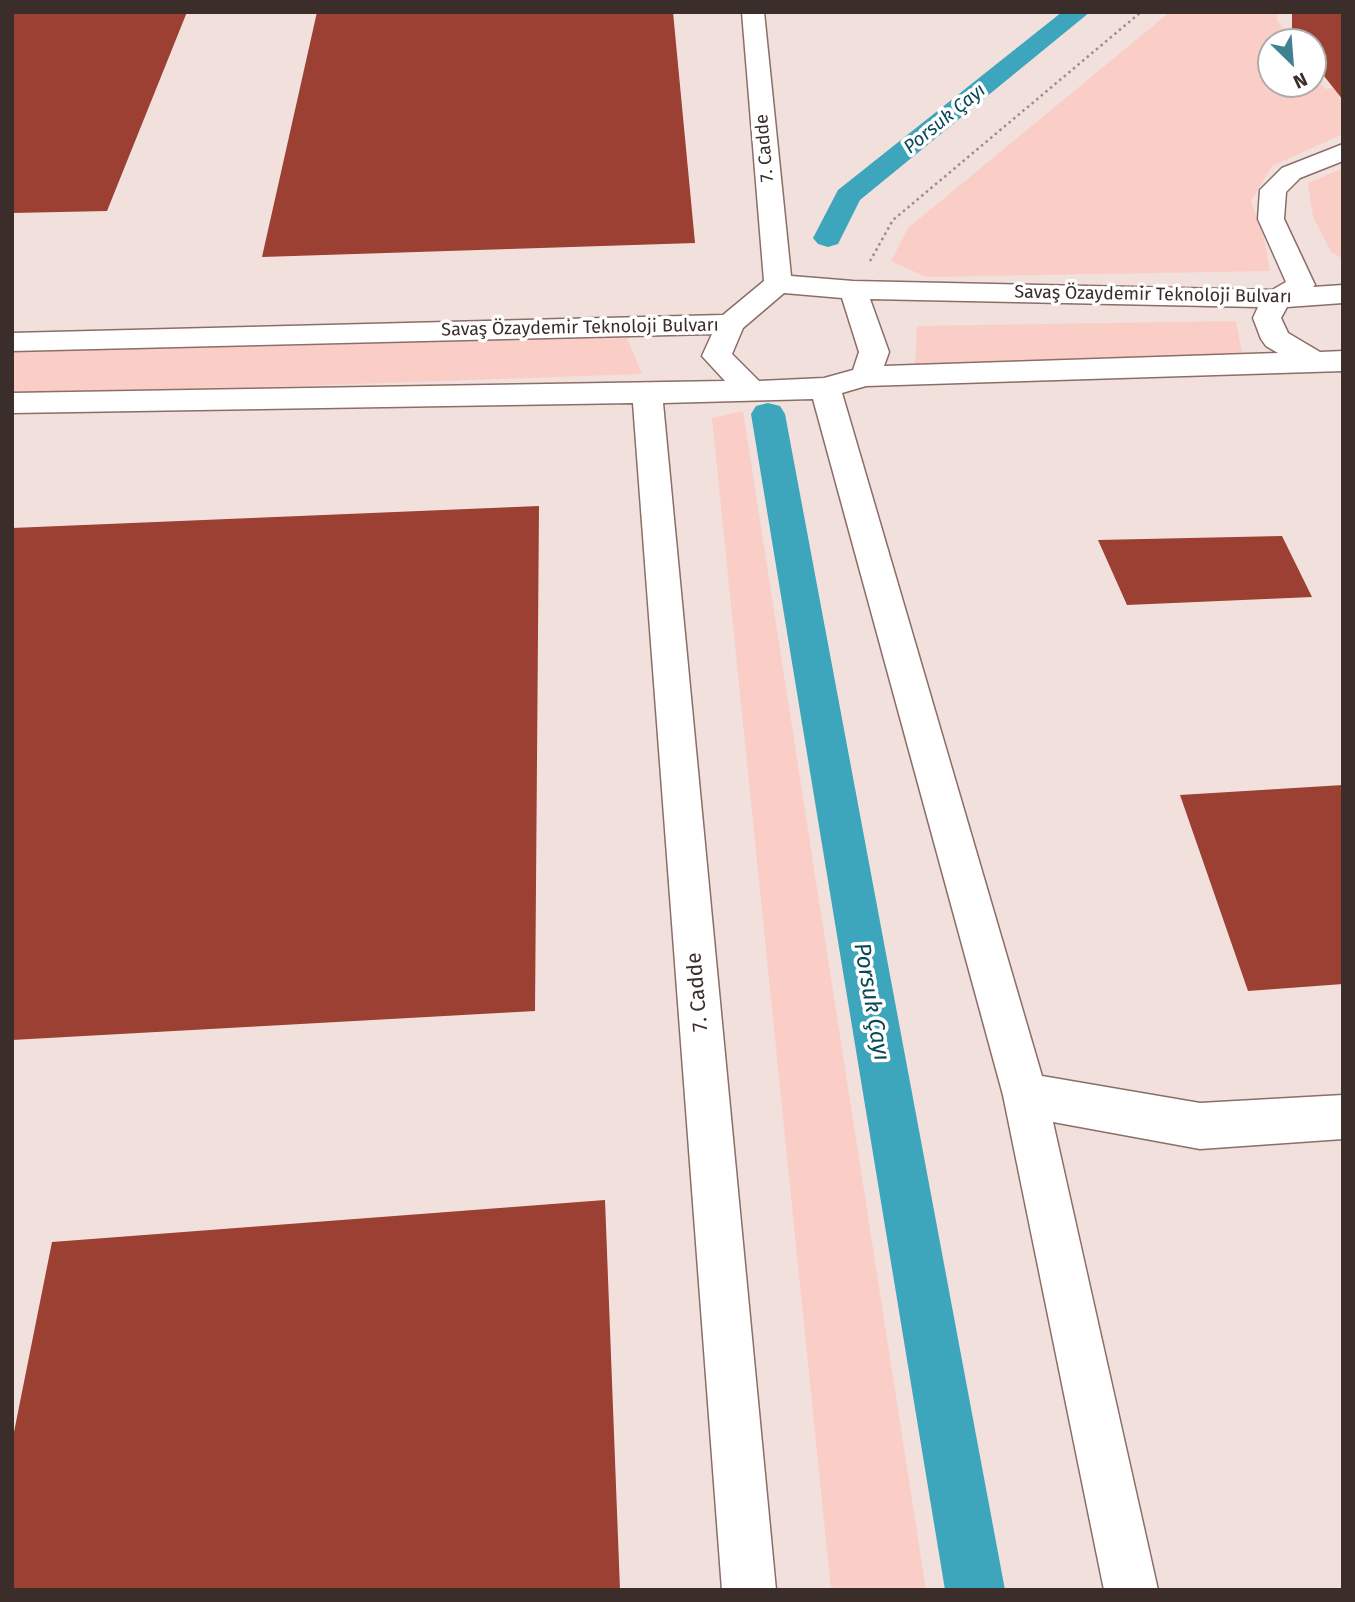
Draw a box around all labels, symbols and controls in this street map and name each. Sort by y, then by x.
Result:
north arrow [1257,28,1327,98]
text: N [1290,68,1311,94]
water label: Porsuk Çayı [899,79,991,159]
street label: 7. Cadde [751,113,779,183]
street label: Savaş Özaydemir Teknoloji Bulvarı [1014,282,1292,308]
street label: Savaş Özaydemir Teknoloji Bulvarı [441,315,719,341]
water label: Porsuk Çayı [847,941,895,1063]
street label: 7. Cadde [682,951,714,1033]

